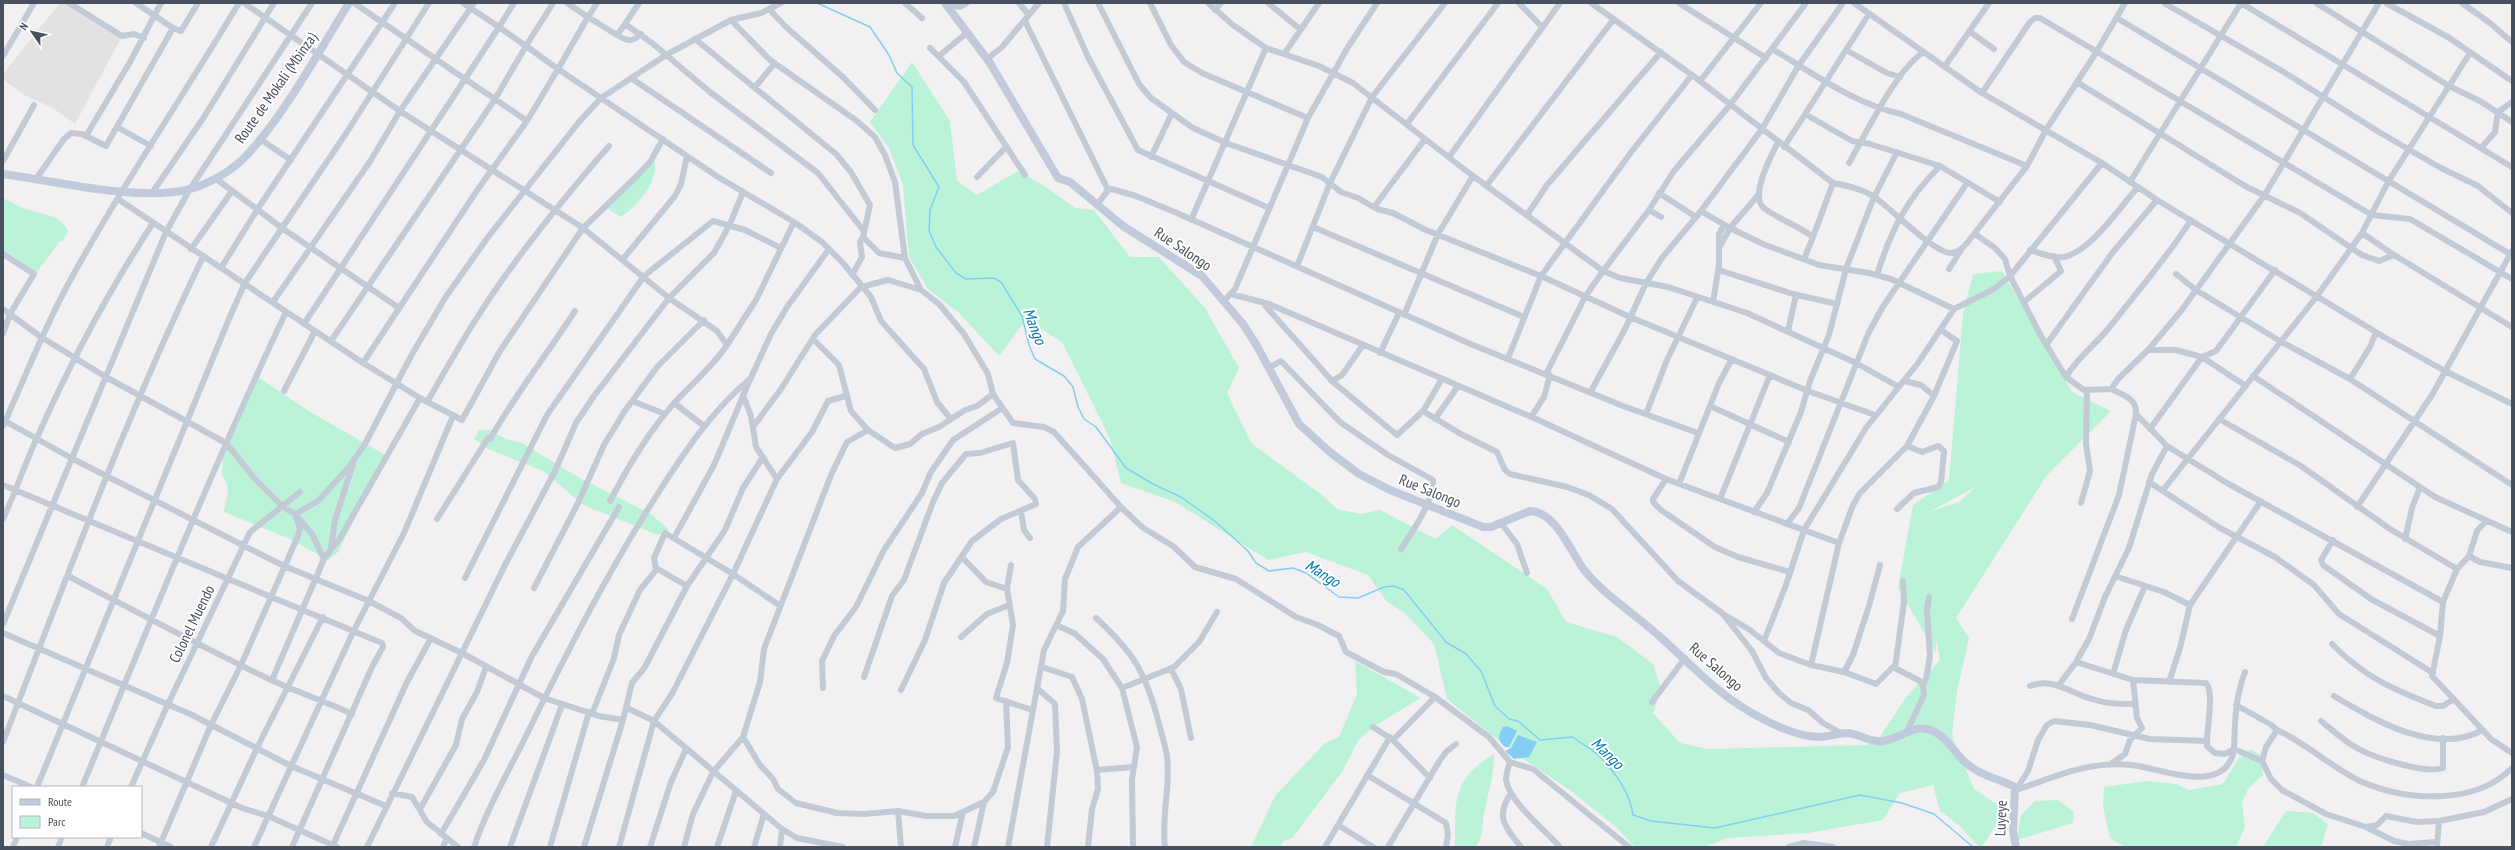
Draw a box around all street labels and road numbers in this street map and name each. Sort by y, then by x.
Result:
street label: Route de Mokali (Mbinza) [230,28,321,147]
street label: Rue Salongo [1151,223,1216,275]
street label: Rue Salongo [1396,470,1464,512]
street label: Colonel Muendo [165,582,219,666]
street label: Rue Salongo [1686,638,1747,695]
street label: Luyeye [1990,800,2011,836]

